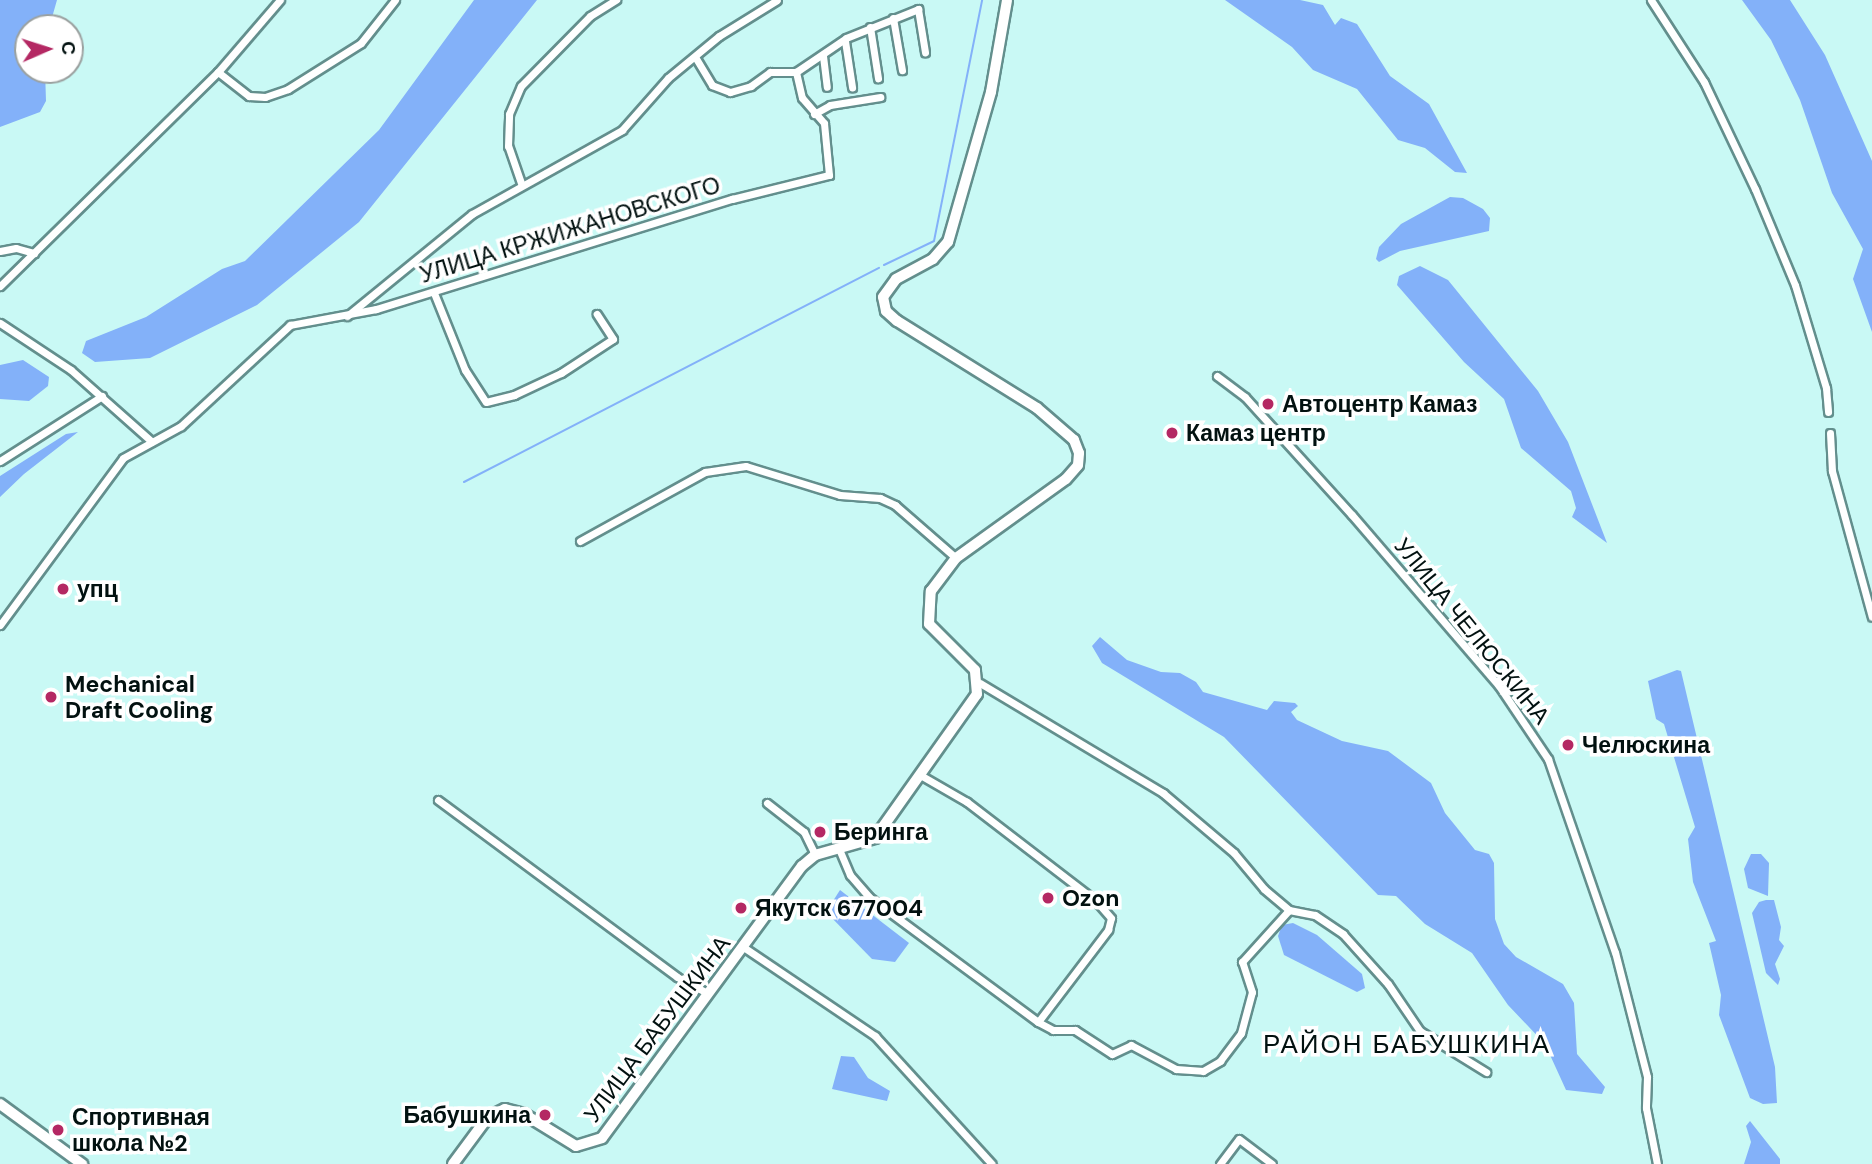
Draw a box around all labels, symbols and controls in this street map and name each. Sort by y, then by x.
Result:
north arrow [14,14,84,84]
text: С [56,40,81,55]
street label: УЛИЦА КРЖИЖАНОВСКОГО [417,171,723,289]
place label: Автоцентр Камаз [1282,390,1477,418]
marker: Автоцентр Камаз [1260,396,1276,412]
place label: Камаз центр [1186,419,1326,447]
marker: Камаз центр [1164,425,1180,441]
street label: УЛИЦА ЧЕЛЮСКИНА [1389,532,1555,730]
place label: упц [77,575,118,603]
marker: упц [55,581,71,597]
place label: Mechanical Draft Cooling [65,670,213,724]
marker: Mechanical Draft Cooling [43,689,59,705]
place label: Челюскина [1582,731,1710,759]
marker: Челюскина [1560,737,1576,753]
place label: Беринга [834,818,928,846]
marker: Беринга [812,824,828,840]
place label: Ozon [1062,884,1120,912]
marker: Ozon [1040,890,1056,906]
place label: Якутск 677004 [755,894,923,922]
marker: Якутск 677004 [733,900,749,916]
street label: УЛИЦА БАБУШКИНА [578,930,736,1128]
district label: РАЙОН БАБУШКИНА [1265,1029,1549,1061]
place label: Бабушкина [403,1101,531,1129]
place label: Спортивная школа №2 [72,1103,210,1157]
marker: Бабушкина [537,1107,553,1123]
marker: Спортивная школа №2 [50,1122,66,1138]

